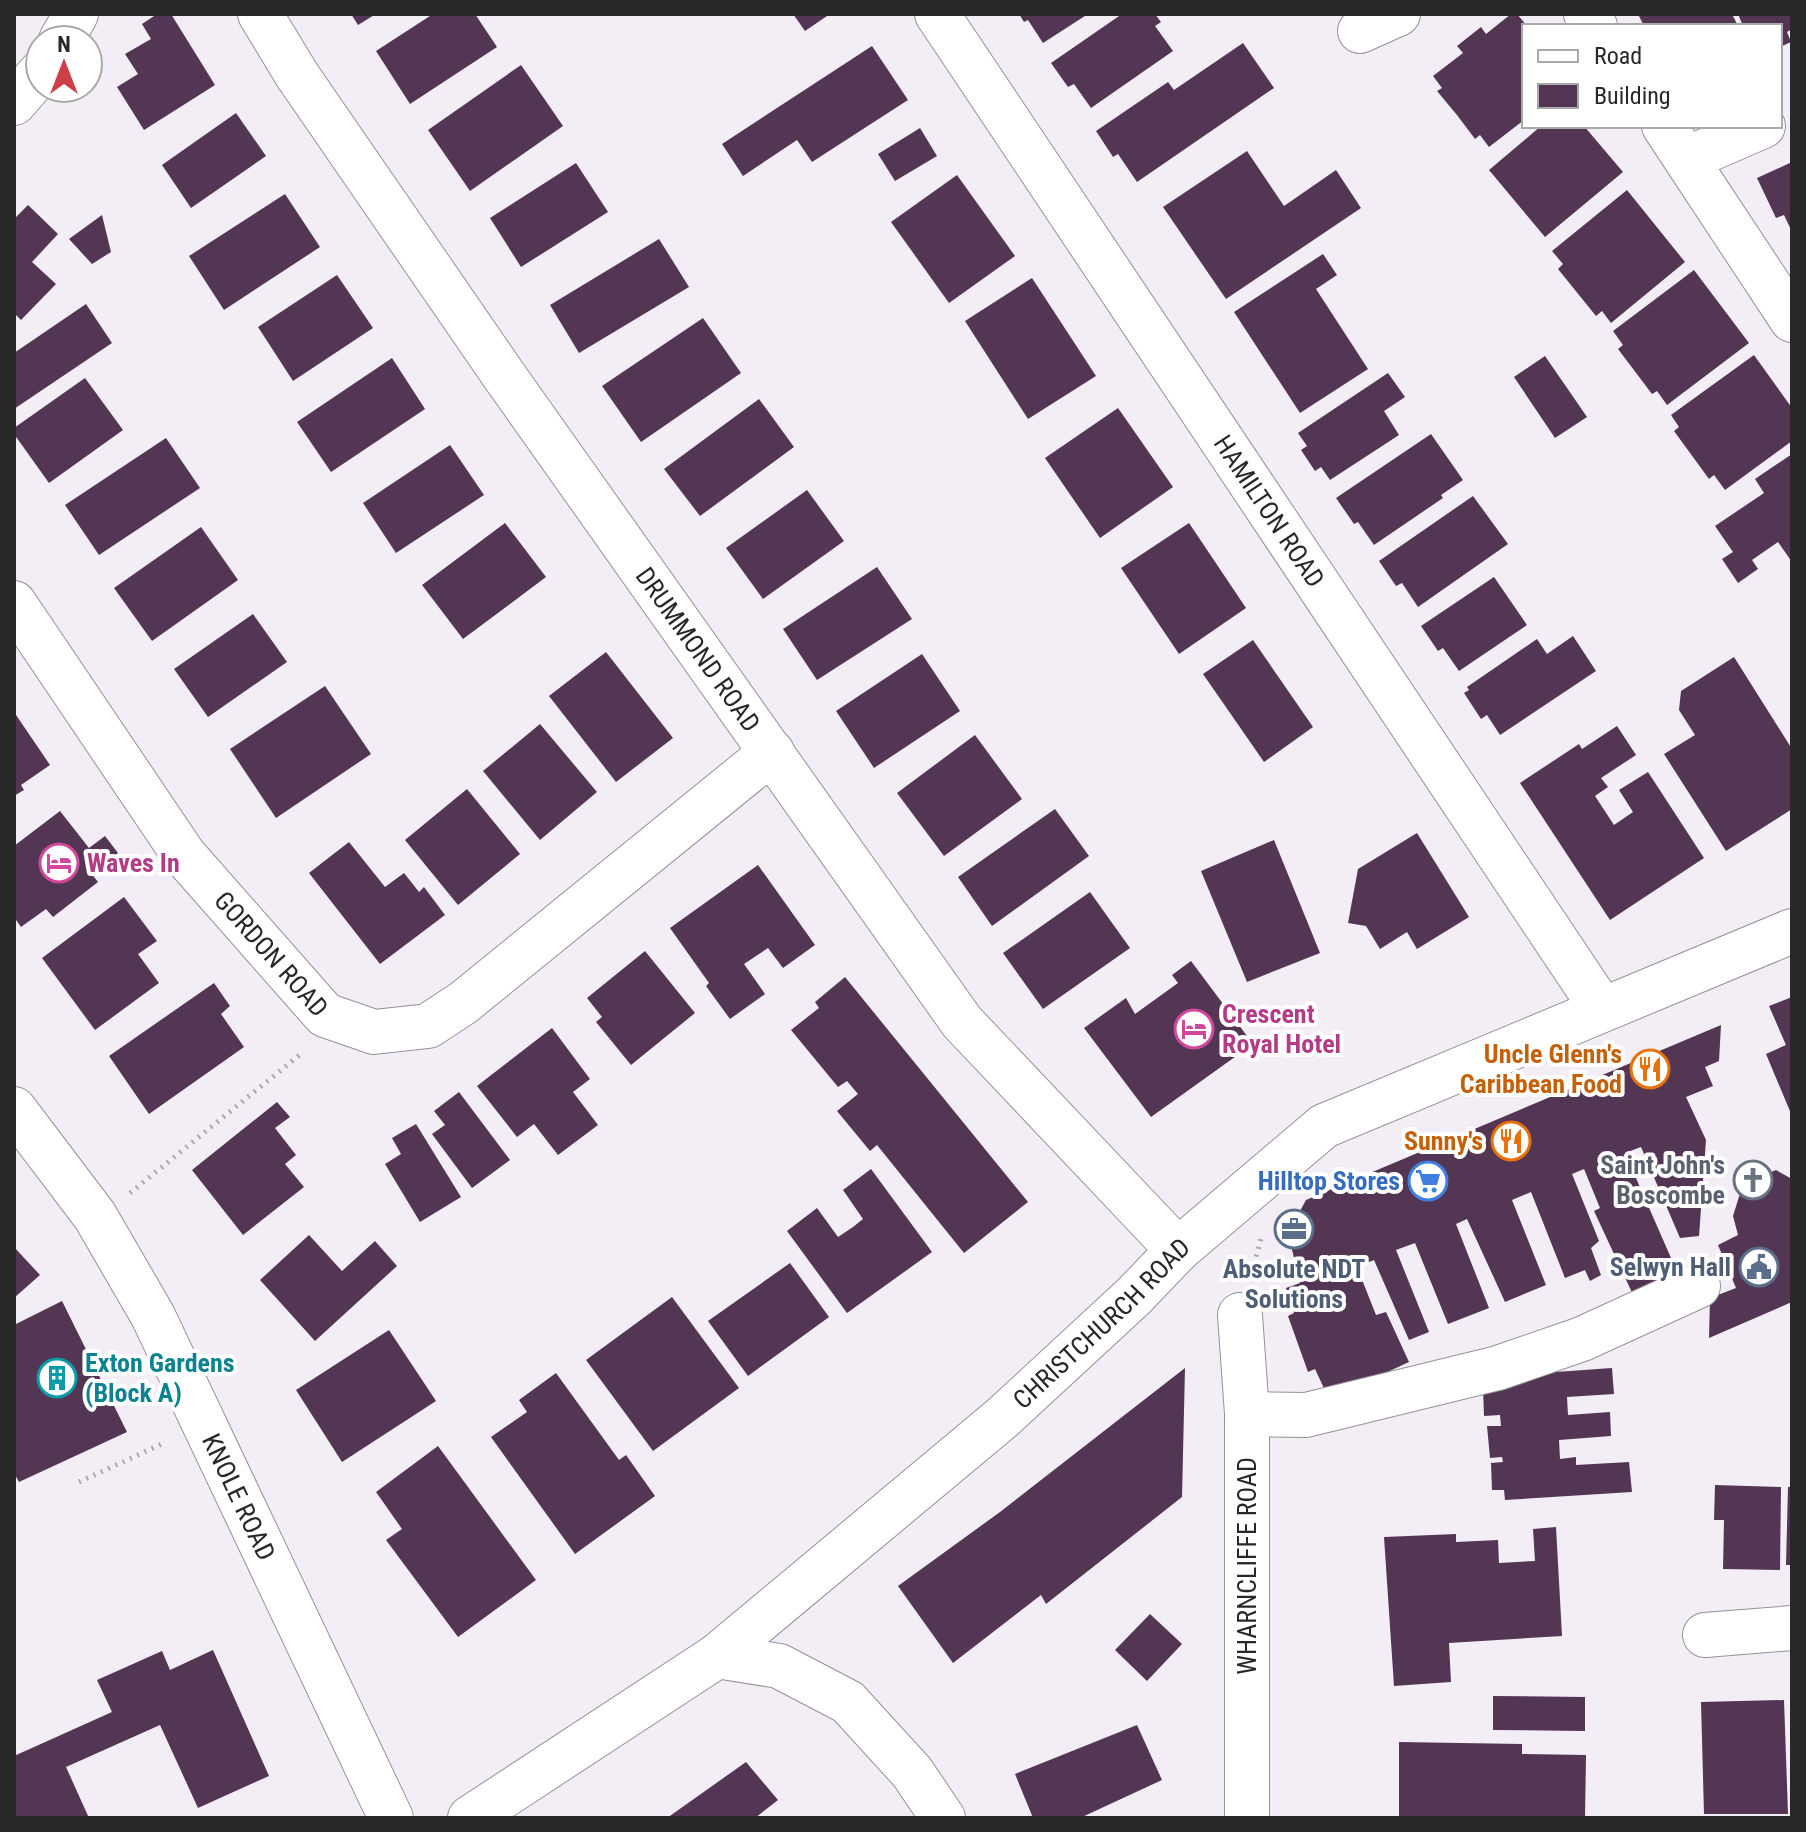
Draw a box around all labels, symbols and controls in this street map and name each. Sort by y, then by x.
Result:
north arrow [24,24,104,104]
legend [1522,24,1782,128]
text: N [57,32,71,57]
text: Road [1594,42,1642,70]
text: Building [1594,82,1671,110]
street label: HAMILTON ROAD [1208,430,1331,593]
street label: DRUMMOND ROAD [630,562,766,737]
hotel icon: Waves In [38,842,80,884]
place label: Waves In [87,848,180,878]
street label: GORDON ROAD [208,885,334,1023]
place label: Crescent Royal Hotel [1222,999,1341,1059]
hotel icon: Crescent Royal Hotel [1173,1008,1215,1050]
place label: Uncle Glenn's Caribbean Food [1460,1039,1622,1099]
restaurant icon: Uncle Glenn's Caribbean Food [1629,1048,1671,1090]
restaurant icon: Sunny's [1490,1120,1532,1162]
place label: Sunny's [1404,1126,1483,1156]
place label: Saint John's Boscombe [1600,1150,1725,1210]
church icon: Saint John's Boscombe [1732,1159,1774,1201]
supermarket icon: Hilltop Stores [1407,1160,1449,1202]
place label: Hilltop Stores [1258,1166,1400,1196]
office icon: Absolute NDT Solutions [1273,1208,1315,1250]
street label: CHRISTCHURCH ROAD [1007,1232,1196,1415]
public building icon: Selwyn Hall [1738,1246,1780,1288]
place label: Selwyn Hall [1610,1252,1731,1282]
place label: Absolute NDT Solutions [1223,1254,1365,1314]
place label: Exton Gardens (Block A) [85,1348,235,1408]
building icon: Exton Gardens (Block A) [36,1357,78,1399]
street label: KNOLE ROAD [196,1429,282,1565]
street label: WHARNCLIFFE ROAD [1232,1457,1262,1675]

